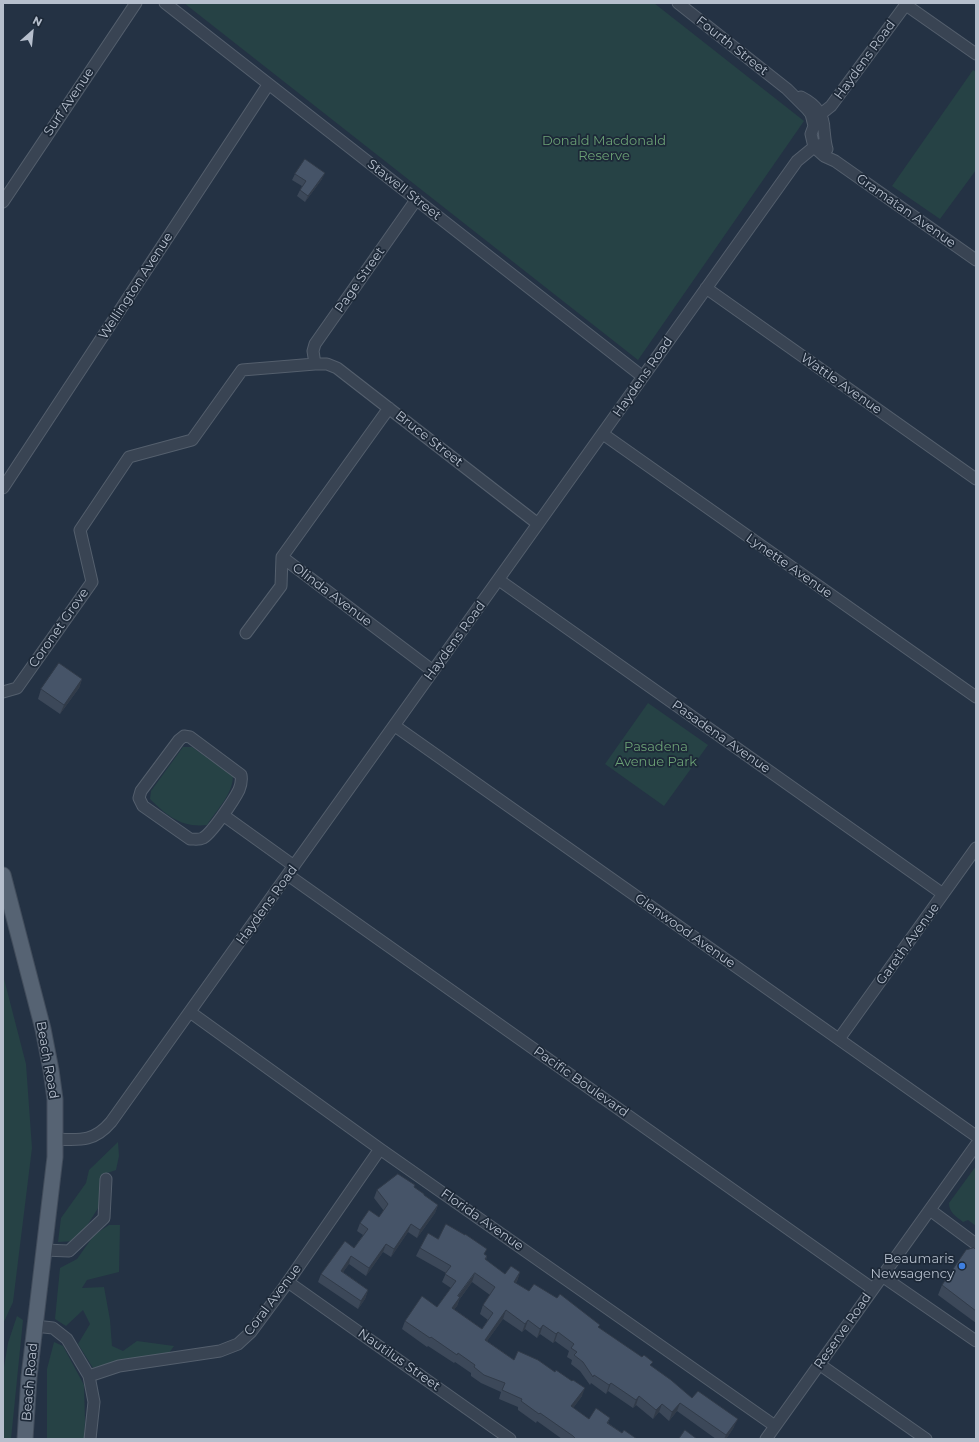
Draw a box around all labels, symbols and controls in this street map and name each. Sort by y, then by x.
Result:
north arrow [12,12,52,52]
text: N [30,13,45,30]
street label: Fourth Street [693,13,771,79]
street label: Haydens Road [831,17,899,103]
street label: Surf Avenue [40,65,98,139]
park label: Donald Macdonald Reserve [542,133,666,164]
street label: Stawell Street [364,156,444,224]
street label: Gramatan Avenue [853,171,959,251]
street label: Wellington Avenue [96,230,176,342]
street label: Page Street [332,244,388,316]
street label: Haydens Road [610,334,676,420]
street label: Wattle Avenue [797,350,885,418]
street label: Bruce Street [392,408,466,470]
street label: Lynette Avenue [743,530,835,602]
street label: Olinda Avenue [289,560,375,630]
street label: Coronet Grove [26,585,92,671]
street label: Haydens Road [421,598,489,684]
street label: Pasadena Avenue [669,697,773,777]
park label: Pasadena Avenue Park [615,739,697,770]
street label: Haydens Road [233,862,301,948]
street label: Glenwood Avenue [632,891,738,971]
street label: Gareth Avenue [873,900,943,988]
street label: Beach Road [33,1020,61,1100]
street label: Pacific Boulevard [531,1043,631,1121]
street label: Florida Avenue [438,1186,526,1254]
place label: Beaumaris Newsagency [870,1251,954,1282]
street label: Coral Avenue [241,1261,305,1339]
marker: Beaumaris Newsagency [957,1261,967,1271]
street label: Reserve Road [811,1290,875,1372]
street label: Nautilus Street [355,1326,443,1394]
street label: Beach Road [19,1342,41,1422]

